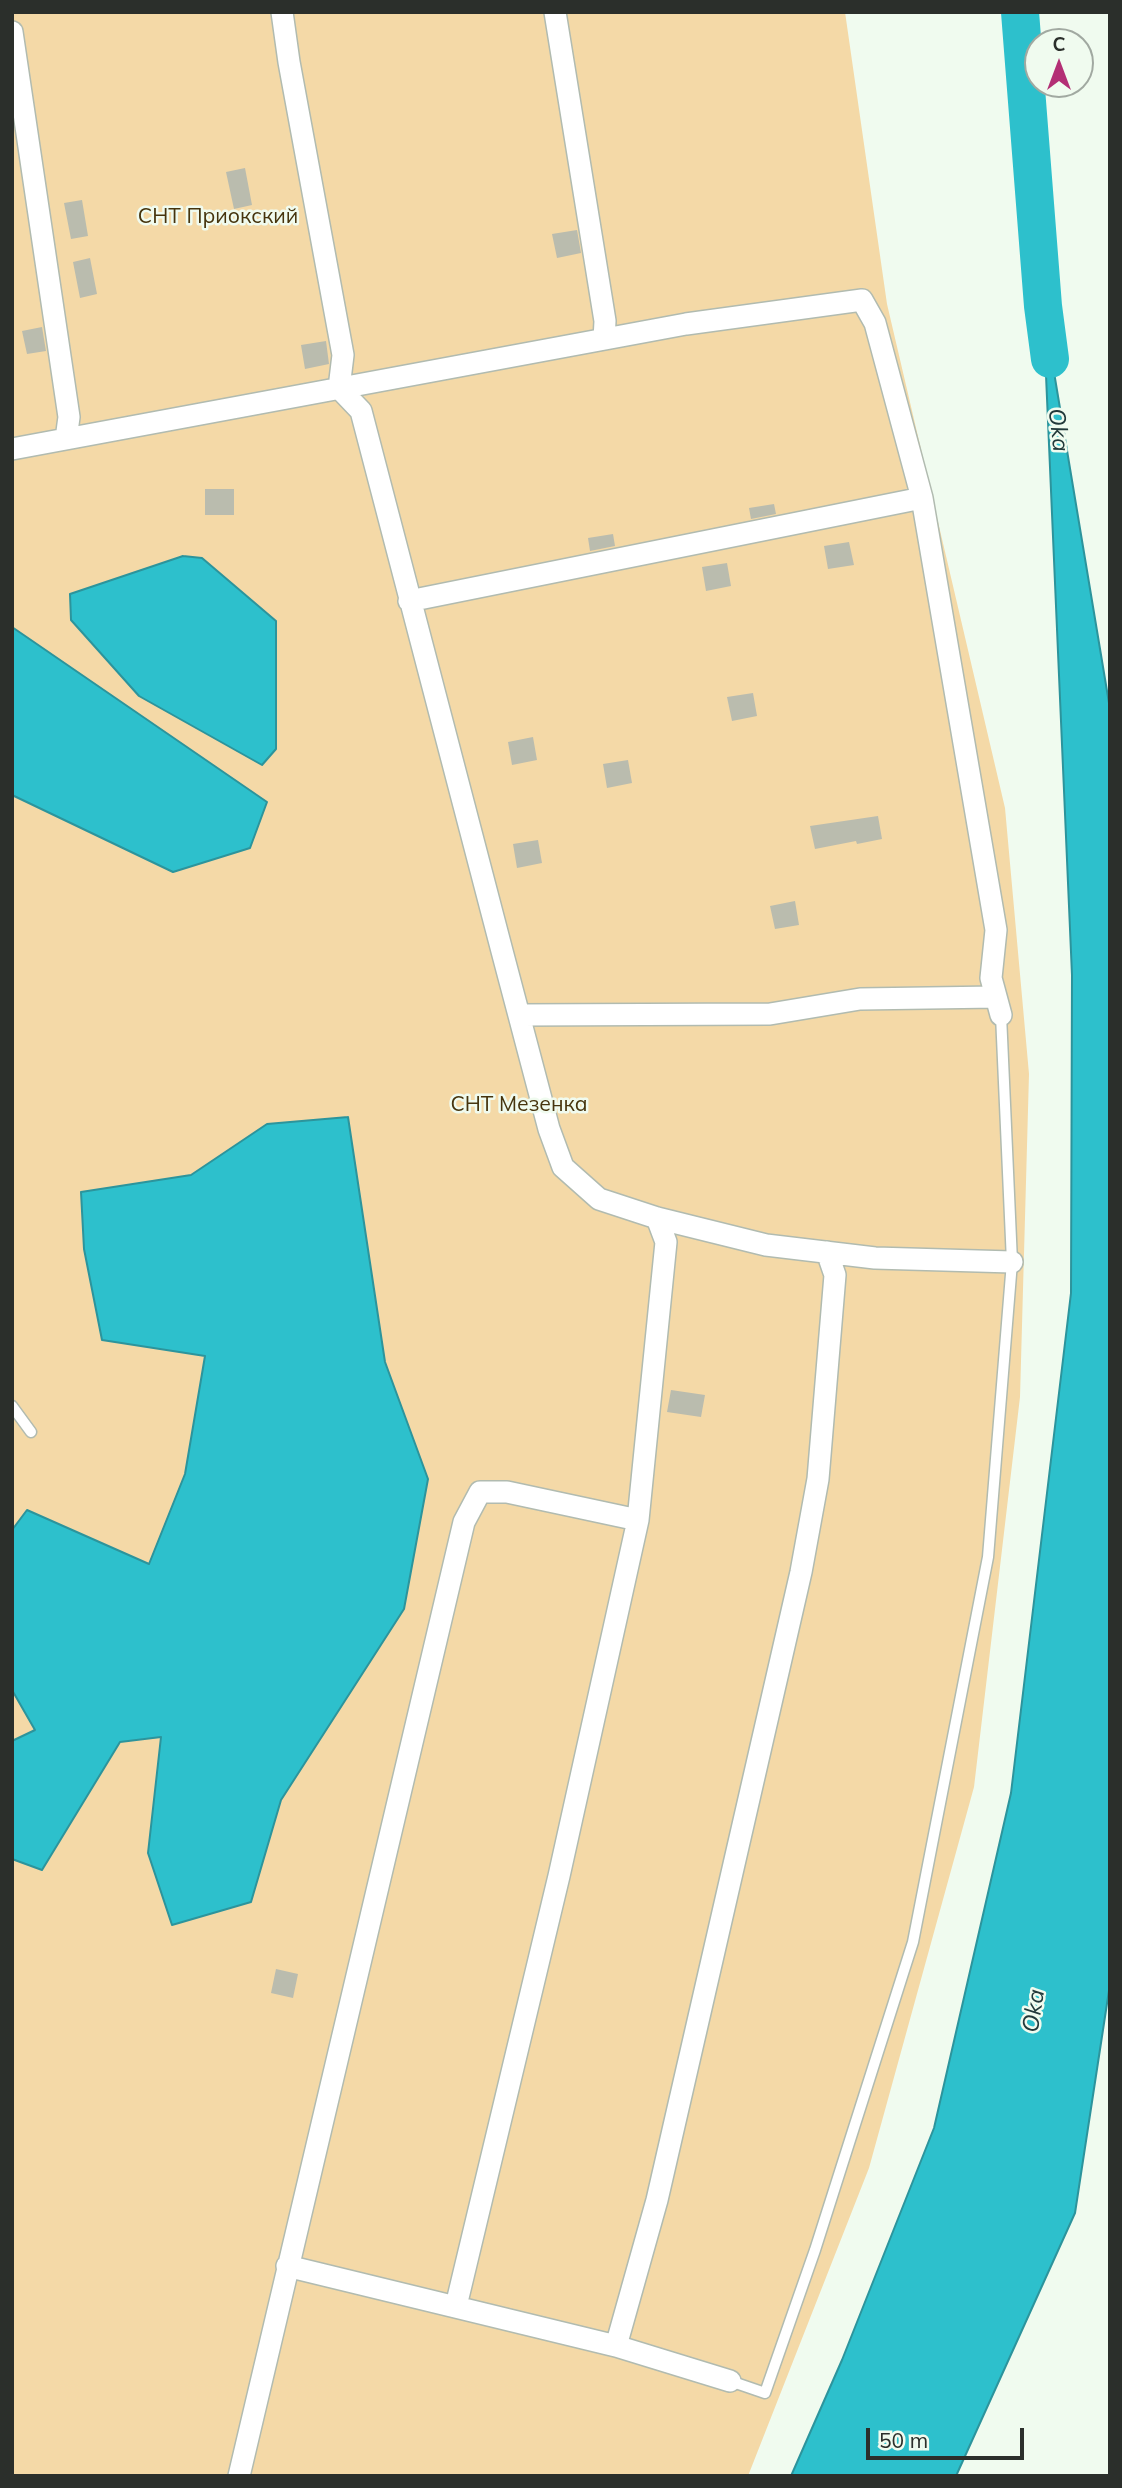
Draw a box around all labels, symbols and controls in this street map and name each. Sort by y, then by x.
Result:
north arrow [1024,28,1094,98]
text: С [1052,32,1066,56]
park label: СНТ Приокский [138,204,298,230]
water label: Oka [1042,407,1074,453]
park label: СНТ Мезенка [450,1092,588,1118]
water label: Oka [1017,1987,1051,2035]
scale bar [870,2414,1028,2458]
text: 50 m [879,2427,928,2453]

